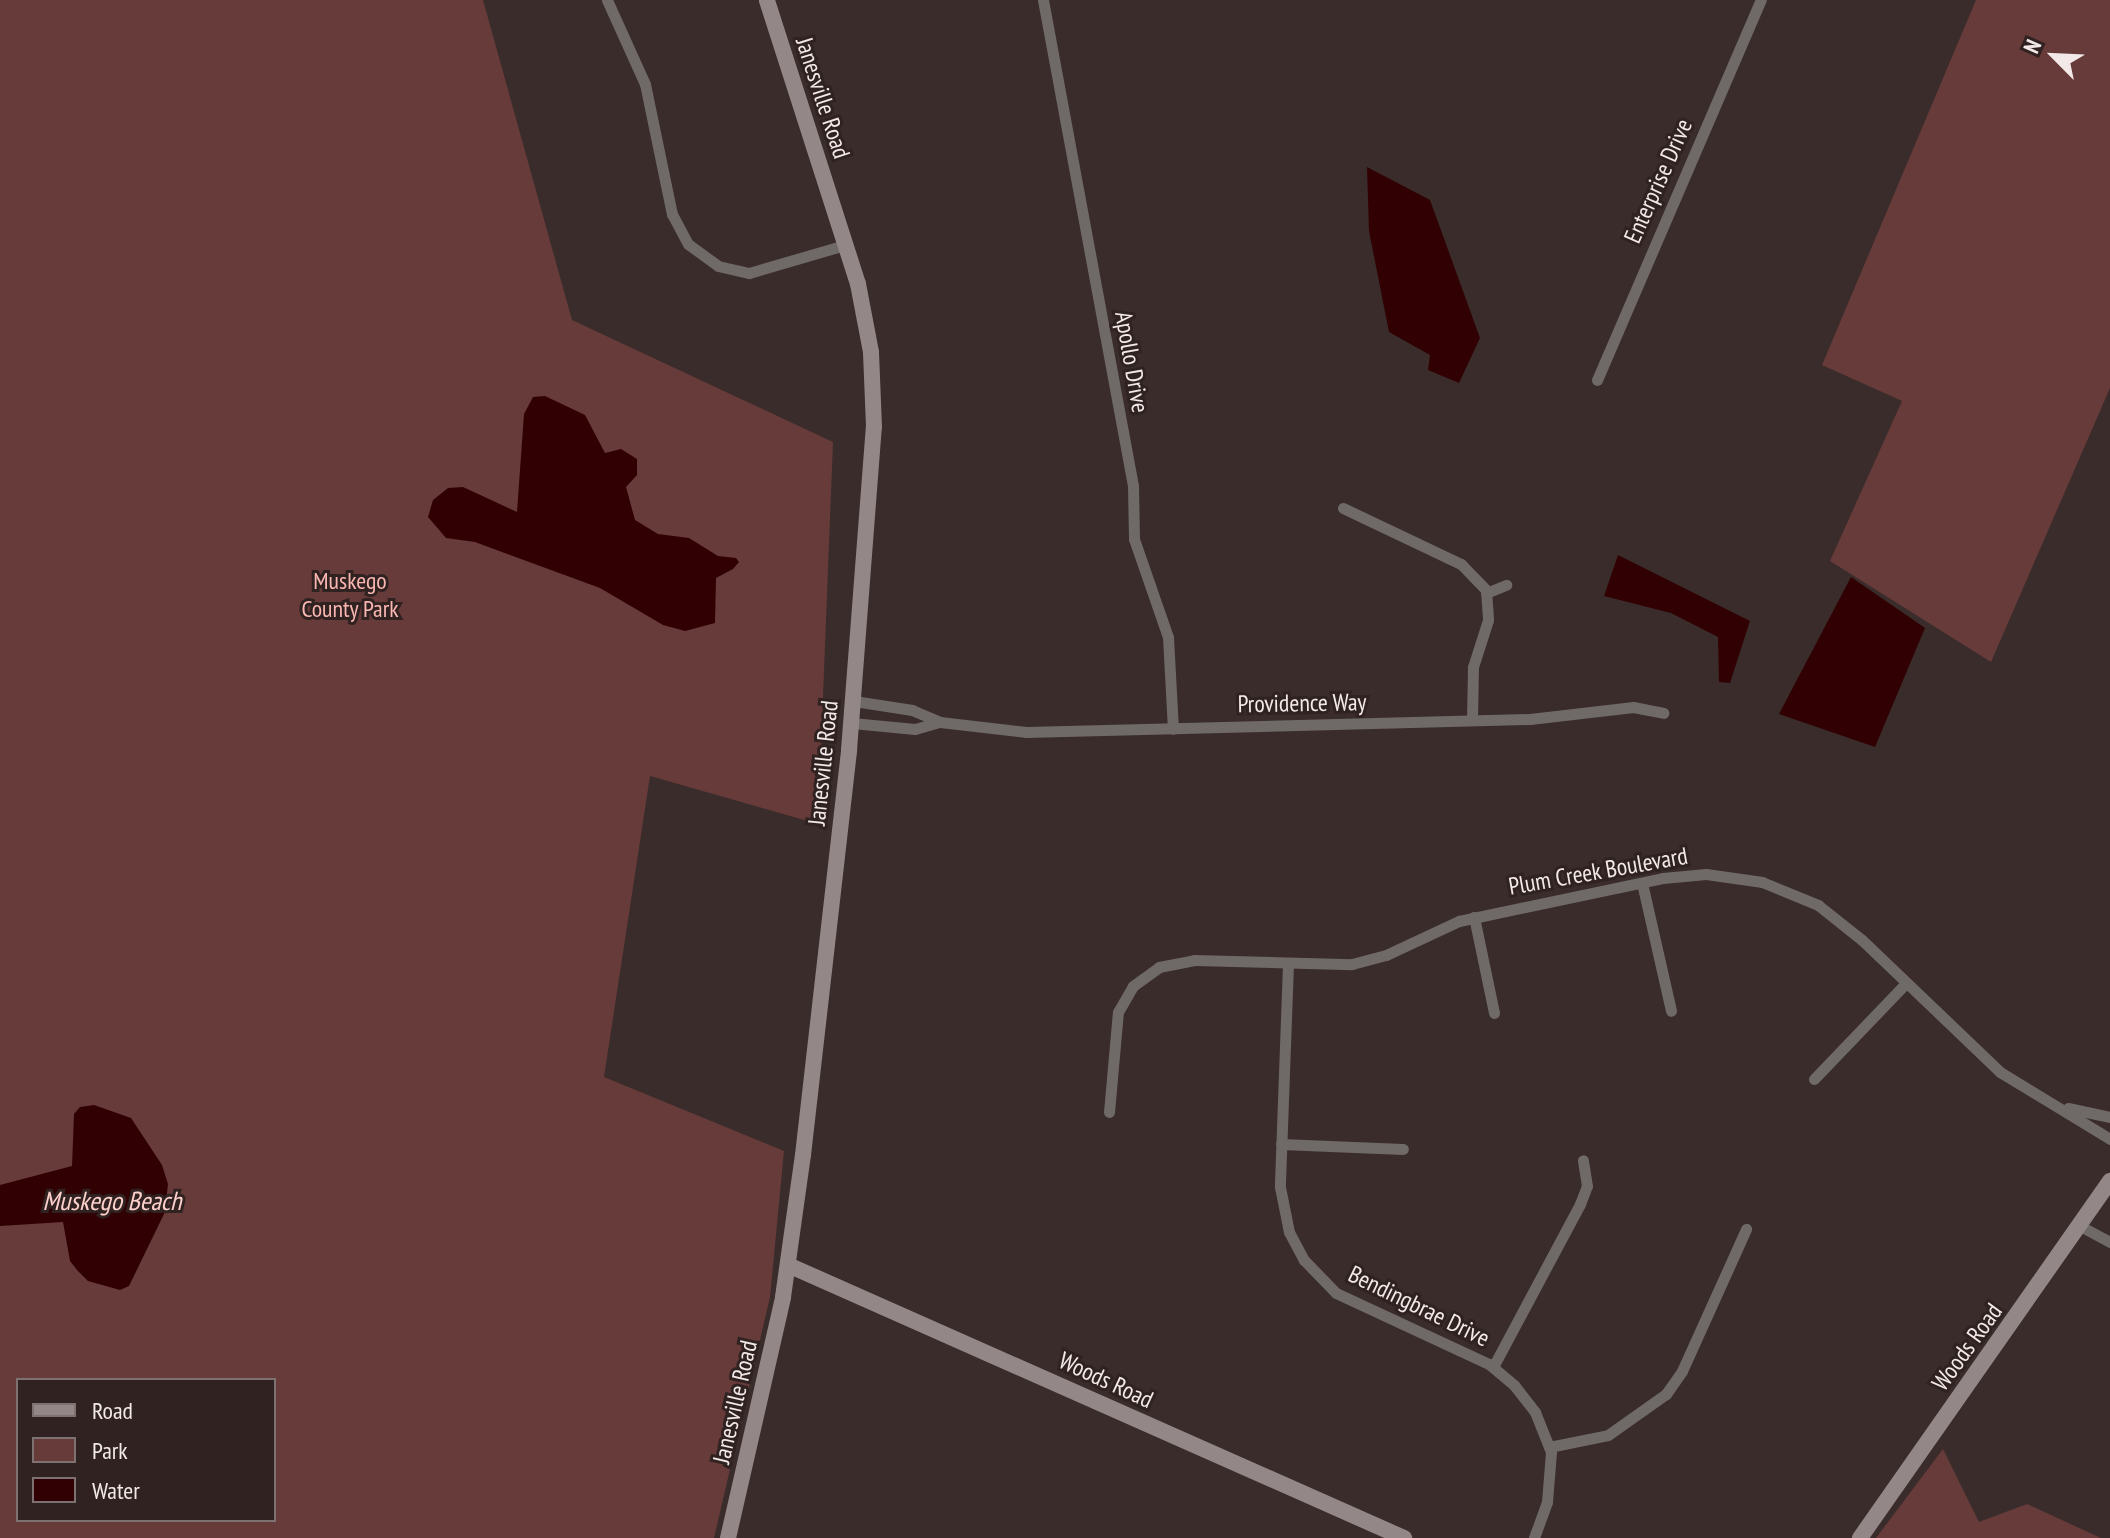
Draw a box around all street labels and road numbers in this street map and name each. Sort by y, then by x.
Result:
street label: Janesville Road [790,34,856,162]
street label: Enterprise Drive [1618,115,1698,247]
street label: Apollo Drive [1109,309,1155,415]
street label: Providence Way [1237,687,1367,719]
street label: Janesville Road [802,699,844,827]
street label: Plum Creek Boulevard [1506,841,1690,901]
street label: Bendingbrae Drive [1344,1259,1494,1353]
street label: Woods Road [1926,1298,2008,1396]
street label: Janesville Road [707,1338,763,1466]
street label: Woods Road [1054,1346,1158,1414]

